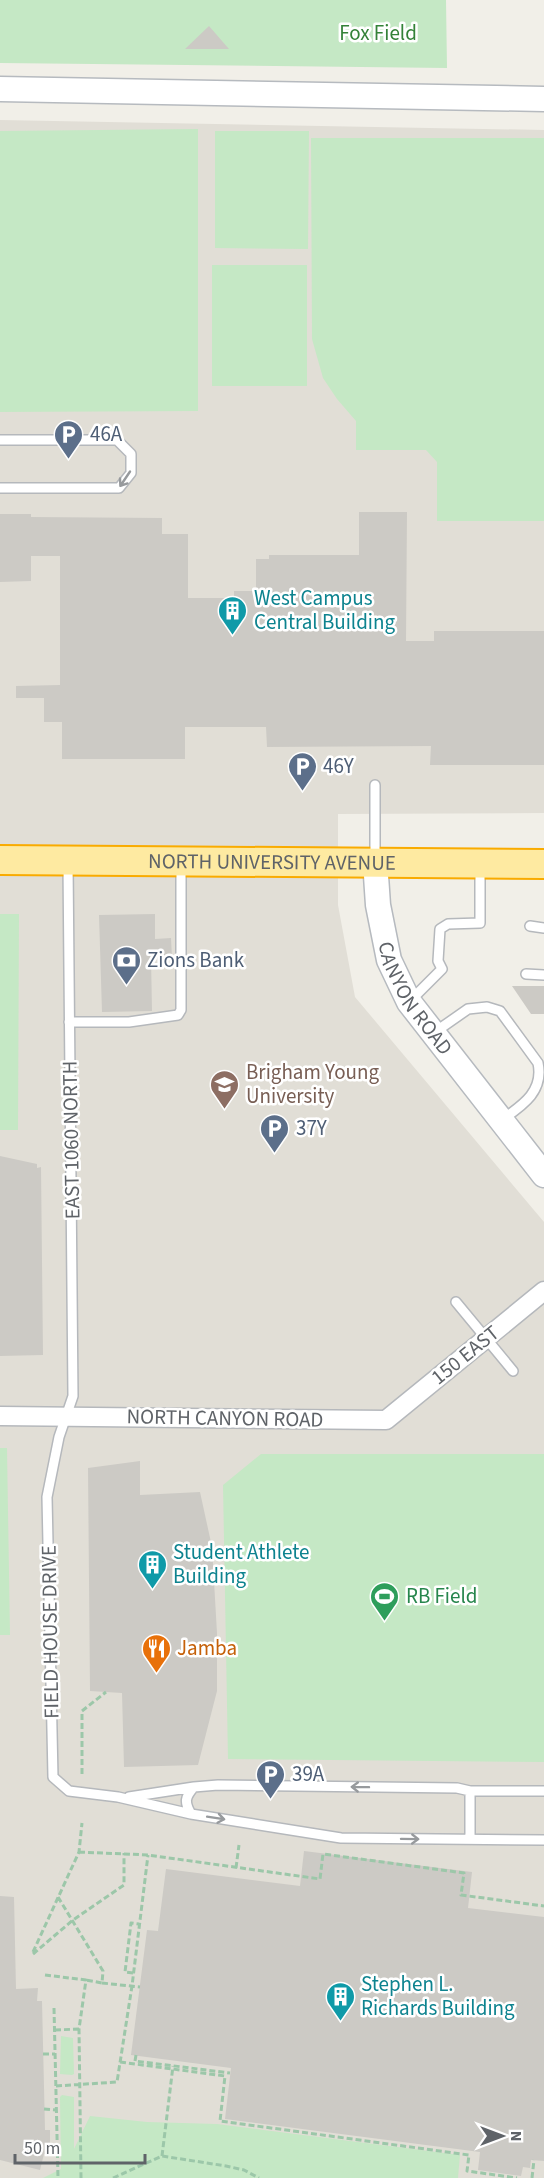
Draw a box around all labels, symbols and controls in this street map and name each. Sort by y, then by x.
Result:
park label: Fox Field [339,18,417,48]
parking icon: 46A [53,418,85,460]
place label: 46A [90,419,123,449]
one-way arrow [119,470,132,487]
place label: West Campus Central Building [254,583,396,637]
building icon: West Campus Central Building [217,594,249,636]
parking icon: 46Y [286,750,318,792]
place label: 46Y [323,751,355,781]
street label: NORTH UNIVERSITY AVENUE [148,846,396,878]
street label: CANYON ROAD [371,939,460,1061]
bank icon: Zions Bank [110,944,142,986]
place label: Zions Bank [147,945,245,975]
place label: Brigham Young University [246,1057,379,1111]
street label: EAST 1060 NORTH [55,1060,87,1220]
school or university icon: Brigham Young University [209,1068,241,1110]
parking icon: 37Y [259,1112,291,1154]
place label: 37Y [296,1113,328,1143]
street label: 150 EAST [424,1318,506,1392]
street label: NORTH CANYON ROAD [126,1401,324,1435]
place label: Student Athlete Building [173,1537,310,1591]
street label: FIELD HOUSE DRIVE [33,1545,67,1719]
building icon: Student Athlete Building [136,1548,168,1590]
sports icon: RB Field [369,1580,401,1622]
place label: RB Field [406,1581,477,1611]
restaurant icon: Jamba [140,1632,172,1674]
place label: Jamba [177,1633,237,1663]
parking icon: 39A [255,1758,287,1800]
place label: 39A [292,1759,325,1789]
one-way arrow [350,1781,370,1793]
one-way arrow [206,1812,226,1823]
one-way arrow [399,1833,419,1845]
place label: Stephen L. Richards Building [361,1969,515,2023]
building icon: Stephen L. Richards Building [324,1980,356,2022]
north arrow [472,2106,532,2166]
scale bar [15,2127,146,2165]
text: N [505,2131,527,2141]
text: 50 m [24,2136,60,2161]

